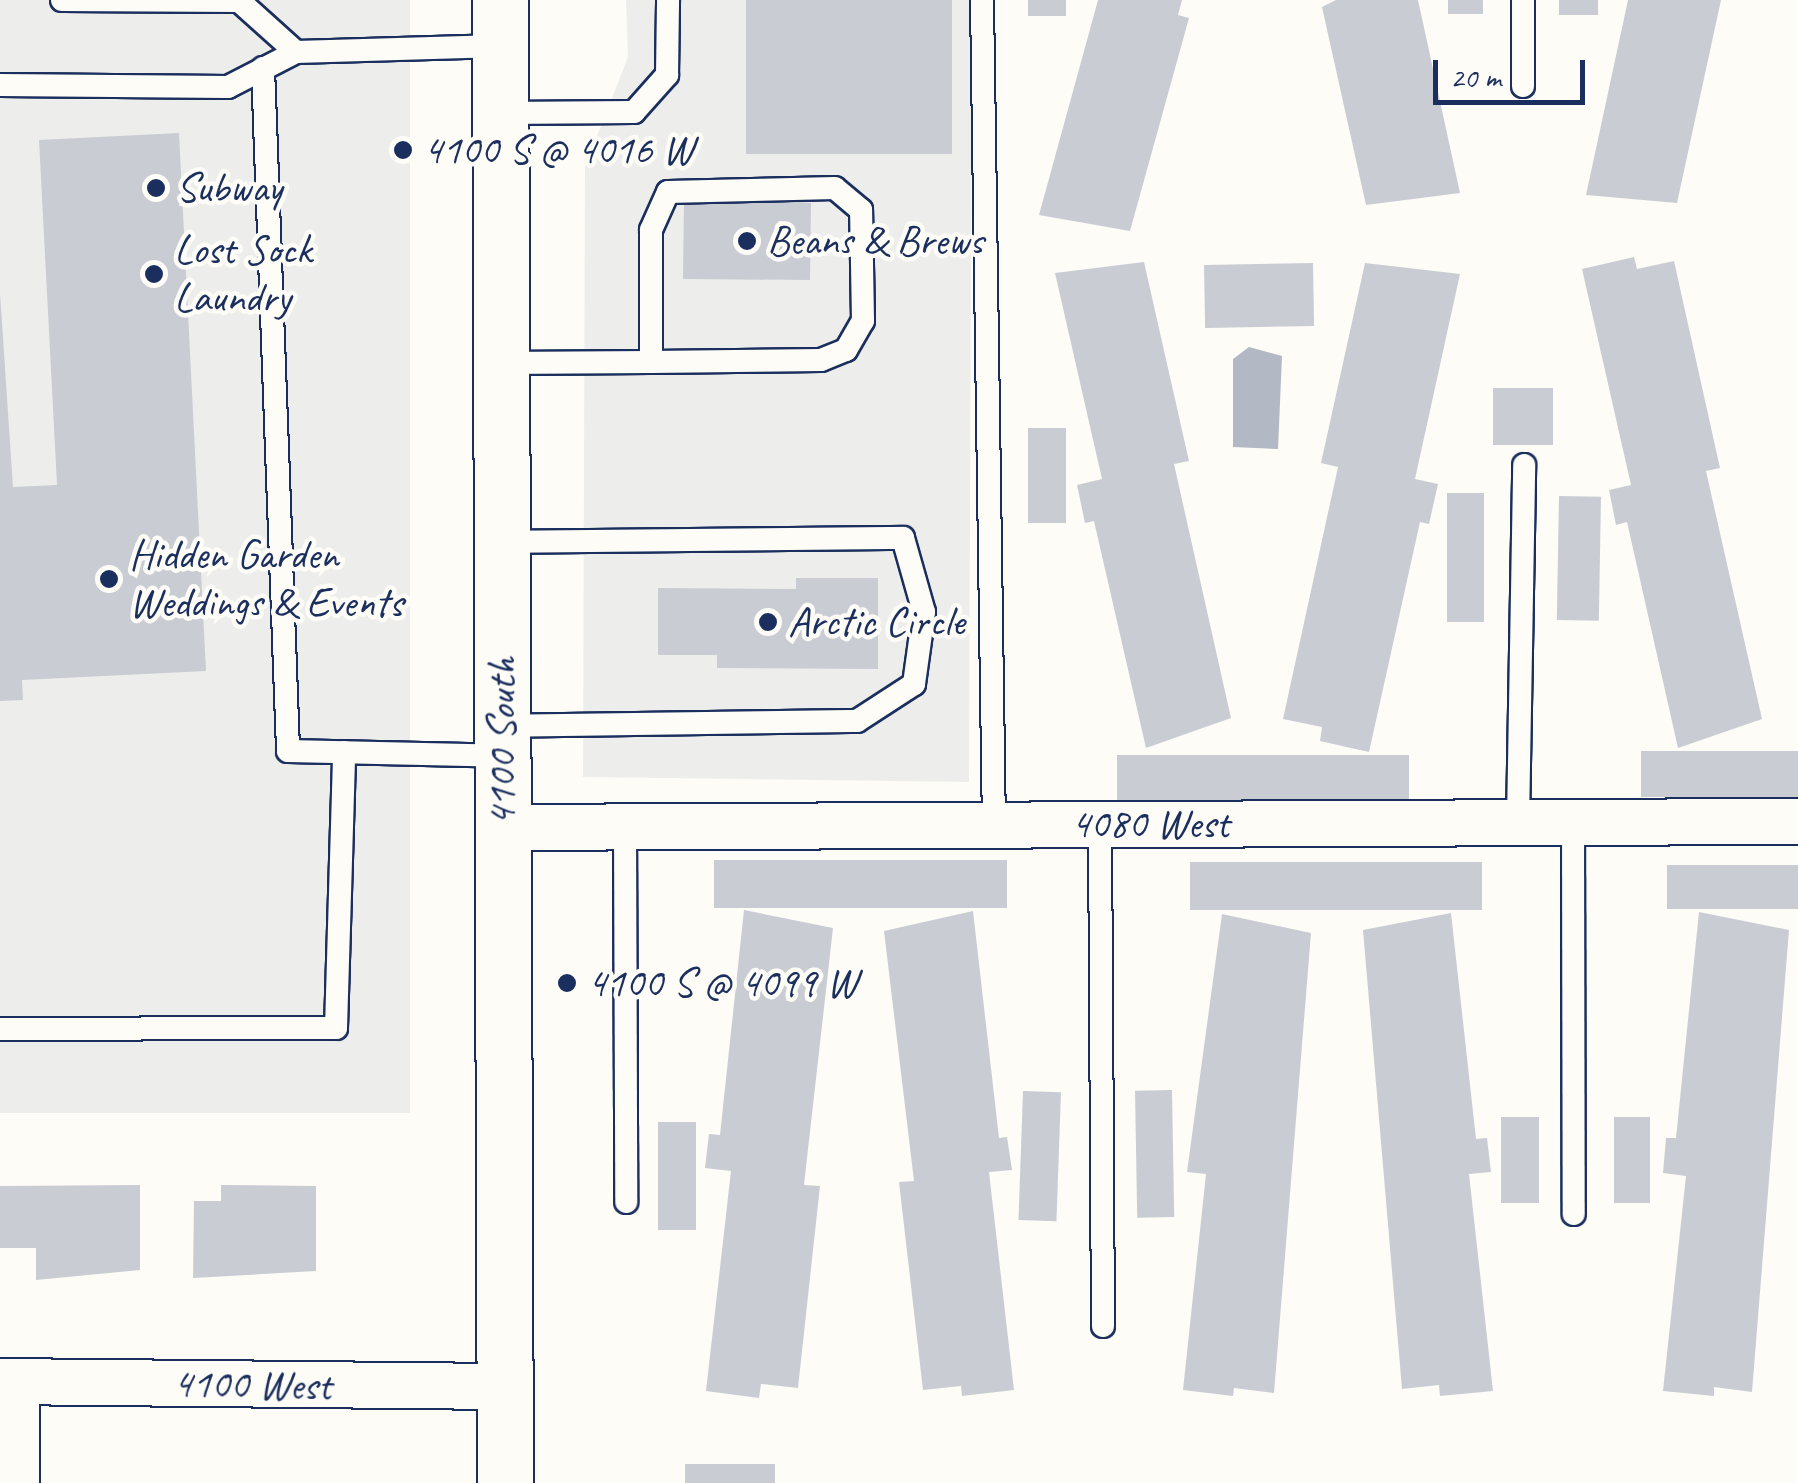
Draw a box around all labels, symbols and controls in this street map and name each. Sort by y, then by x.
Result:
scale bar [1438,40,1590,102]
text: 20 m [1450,58,1501,96]
place label: 4100 S @ 4016 W [423,125,693,175]
marker: 4100 S @ 4016 W [392,139,414,161]
place label: Subway [176,163,282,213]
marker: Subway [145,177,167,199]
place label: Beans & Brews [767,216,983,266]
place label: Lost Sock Laundry [174,225,310,324]
marker: Beans & Brews [736,230,758,252]
marker: Lost Sock Laundry [143,263,165,285]
place label: Hidden Garden Weddings & Events [129,530,403,628]
marker: Hidden Garden Weddings & Events [98,568,120,590]
place label: Arctic Circle [788,597,964,647]
marker: Arctic Circle [757,611,779,633]
street label: 4100 South [477,657,527,827]
street label: 4080 West [1071,799,1229,849]
place label: 4100 S @ 4099 W [587,958,857,1008]
marker: 4100 S @ 4099 W [556,972,578,994]
street label: 4100 West [172,1358,332,1412]

